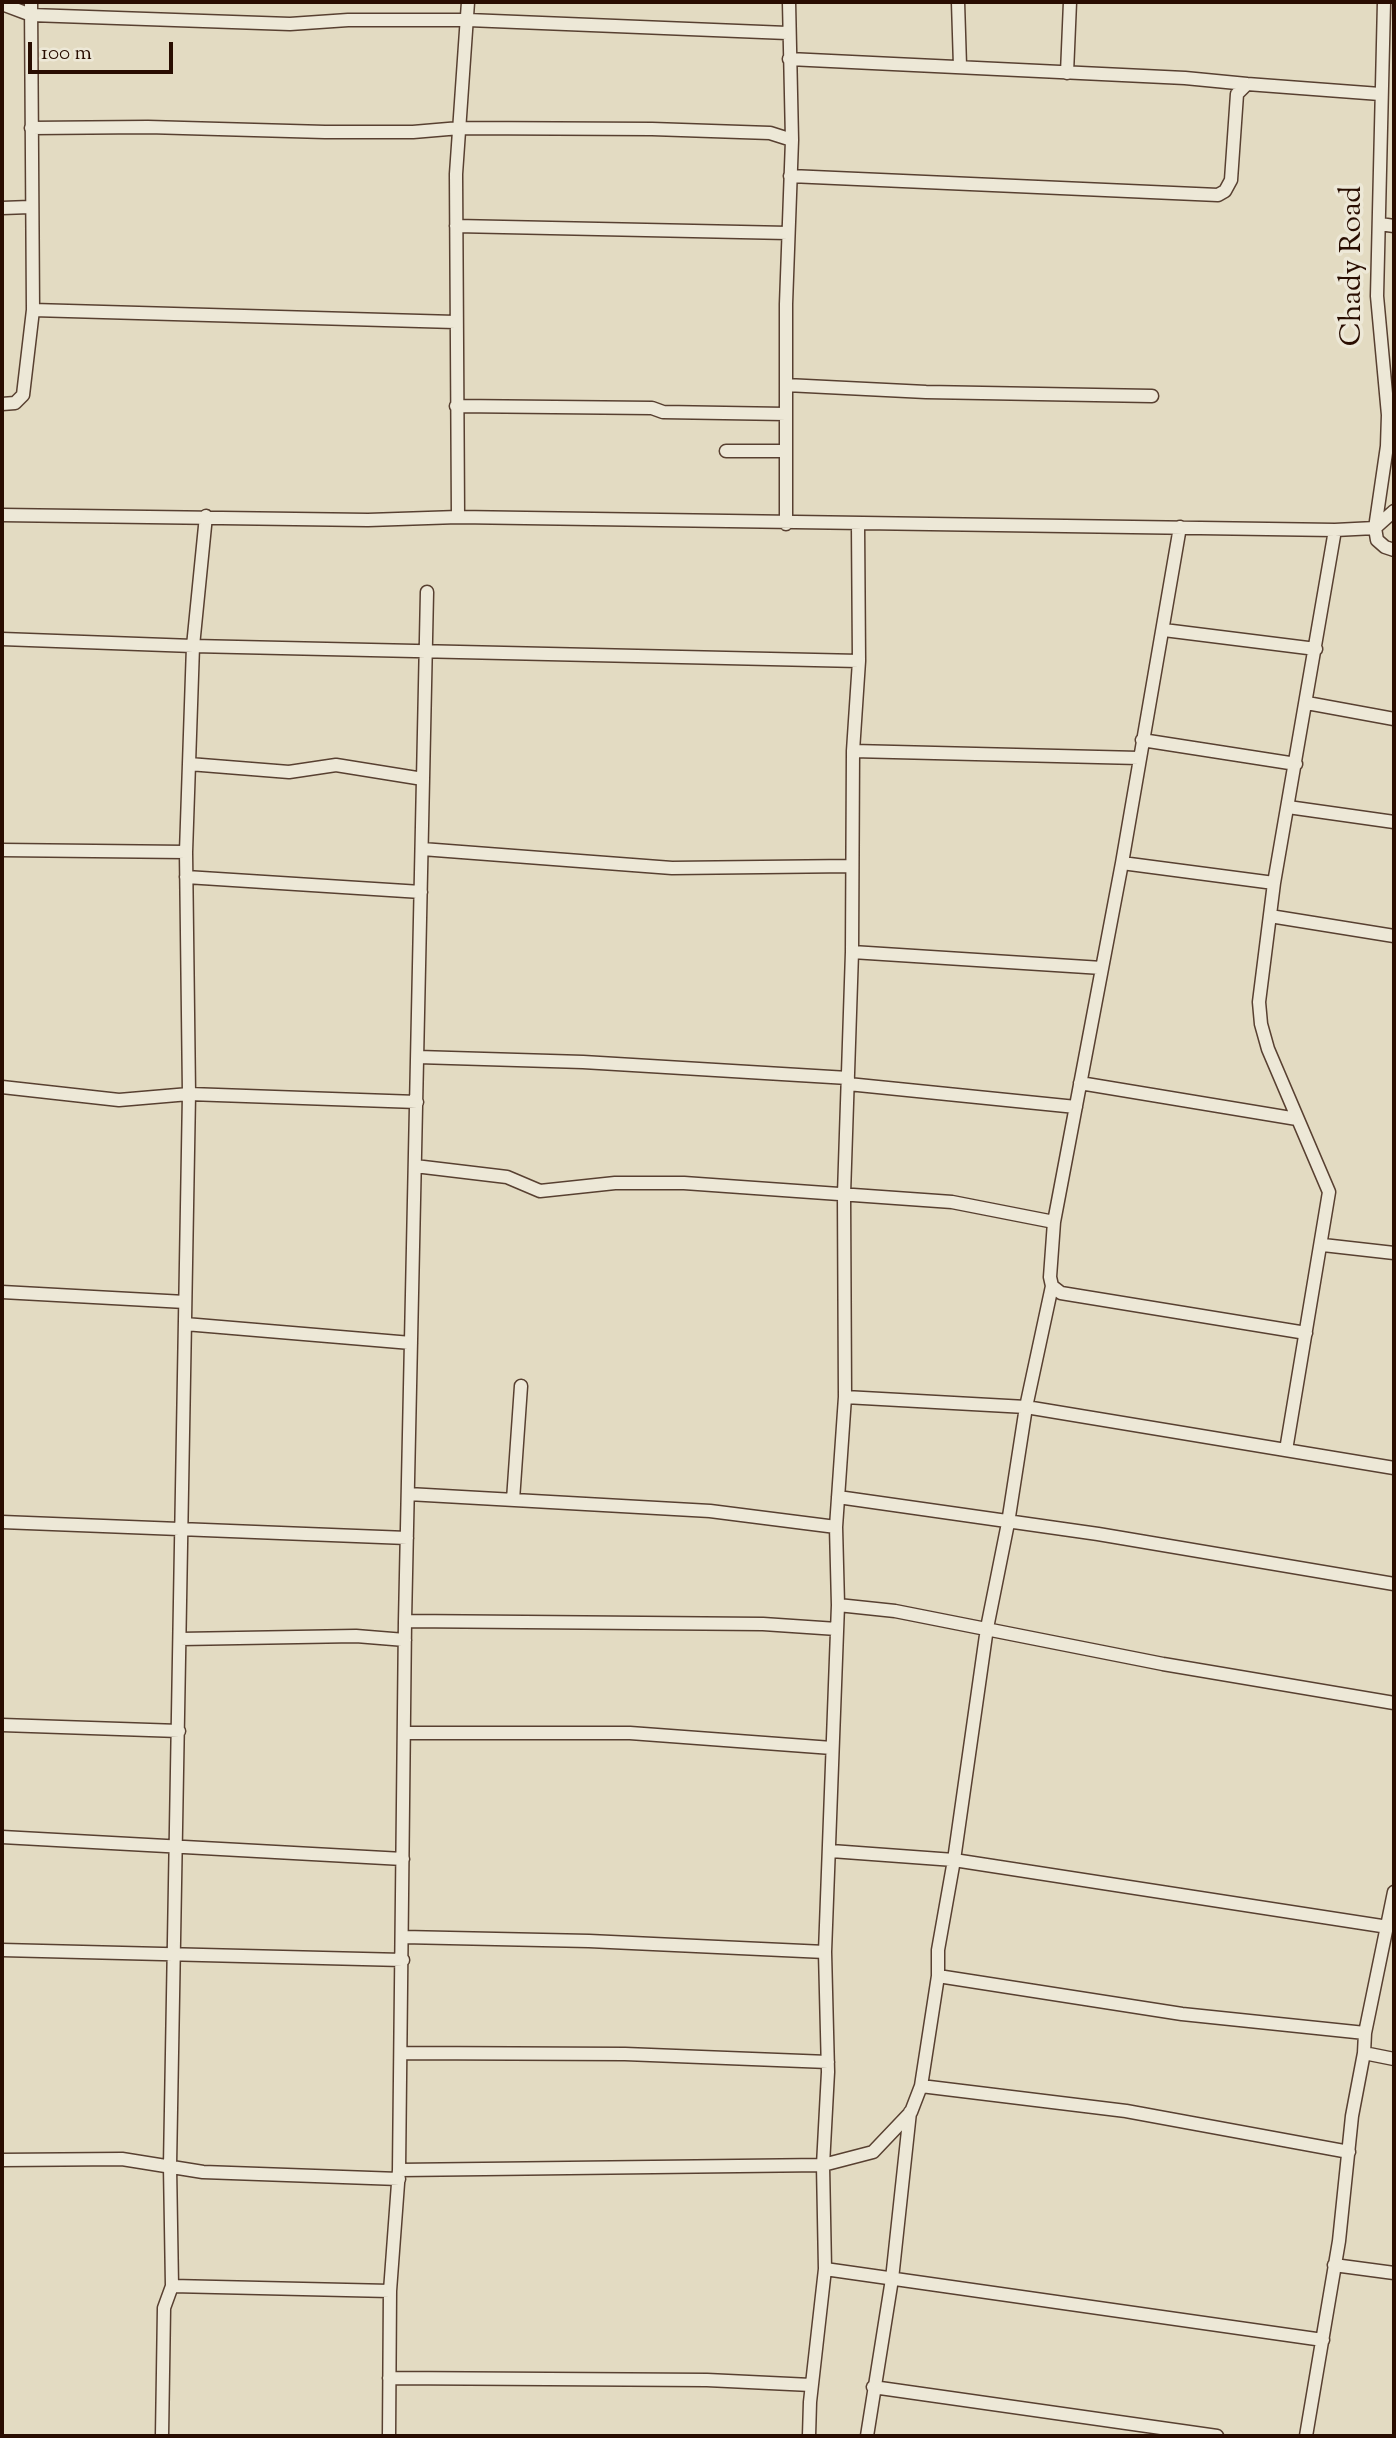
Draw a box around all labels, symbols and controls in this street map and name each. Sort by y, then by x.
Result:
scale bar [32,28,177,72]
text: 100 m [41,39,92,69]
street label: Chady Road [1337,186,1373,346]

